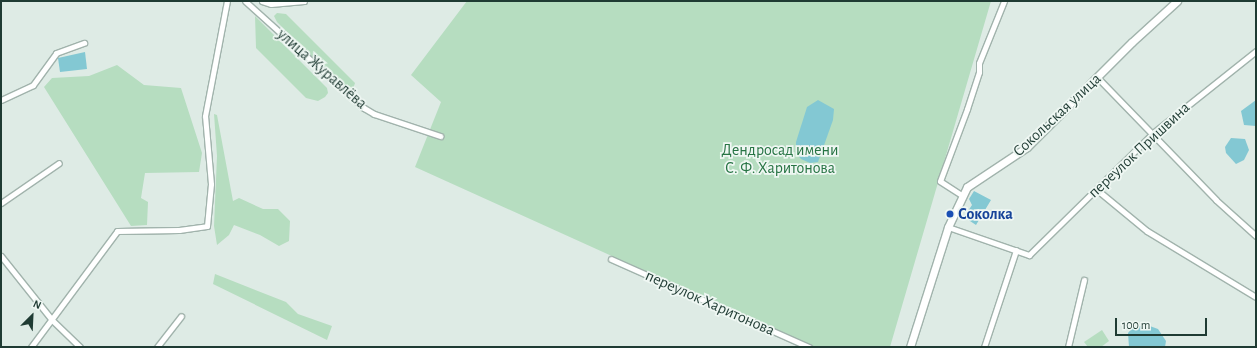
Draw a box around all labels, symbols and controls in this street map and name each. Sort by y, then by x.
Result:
street label: улица Журавлёва [273,25,371,113]
street label: Сокольская улица [1009,69,1105,161]
street label: переулок Пришвина [1084,98,1194,202]
park label: Дендросад имени С. Ф. Харитонова [722,140,838,178]
place label: Соколка [958,204,1013,224]
marker: Соколка [945,209,955,219]
street label: переулок Харитонова [642,266,778,340]
north arrow [12,296,52,336]
text: N [31,298,43,311]
scale bar [1117,310,1209,336]
text: 100 m [1122,319,1150,331]

